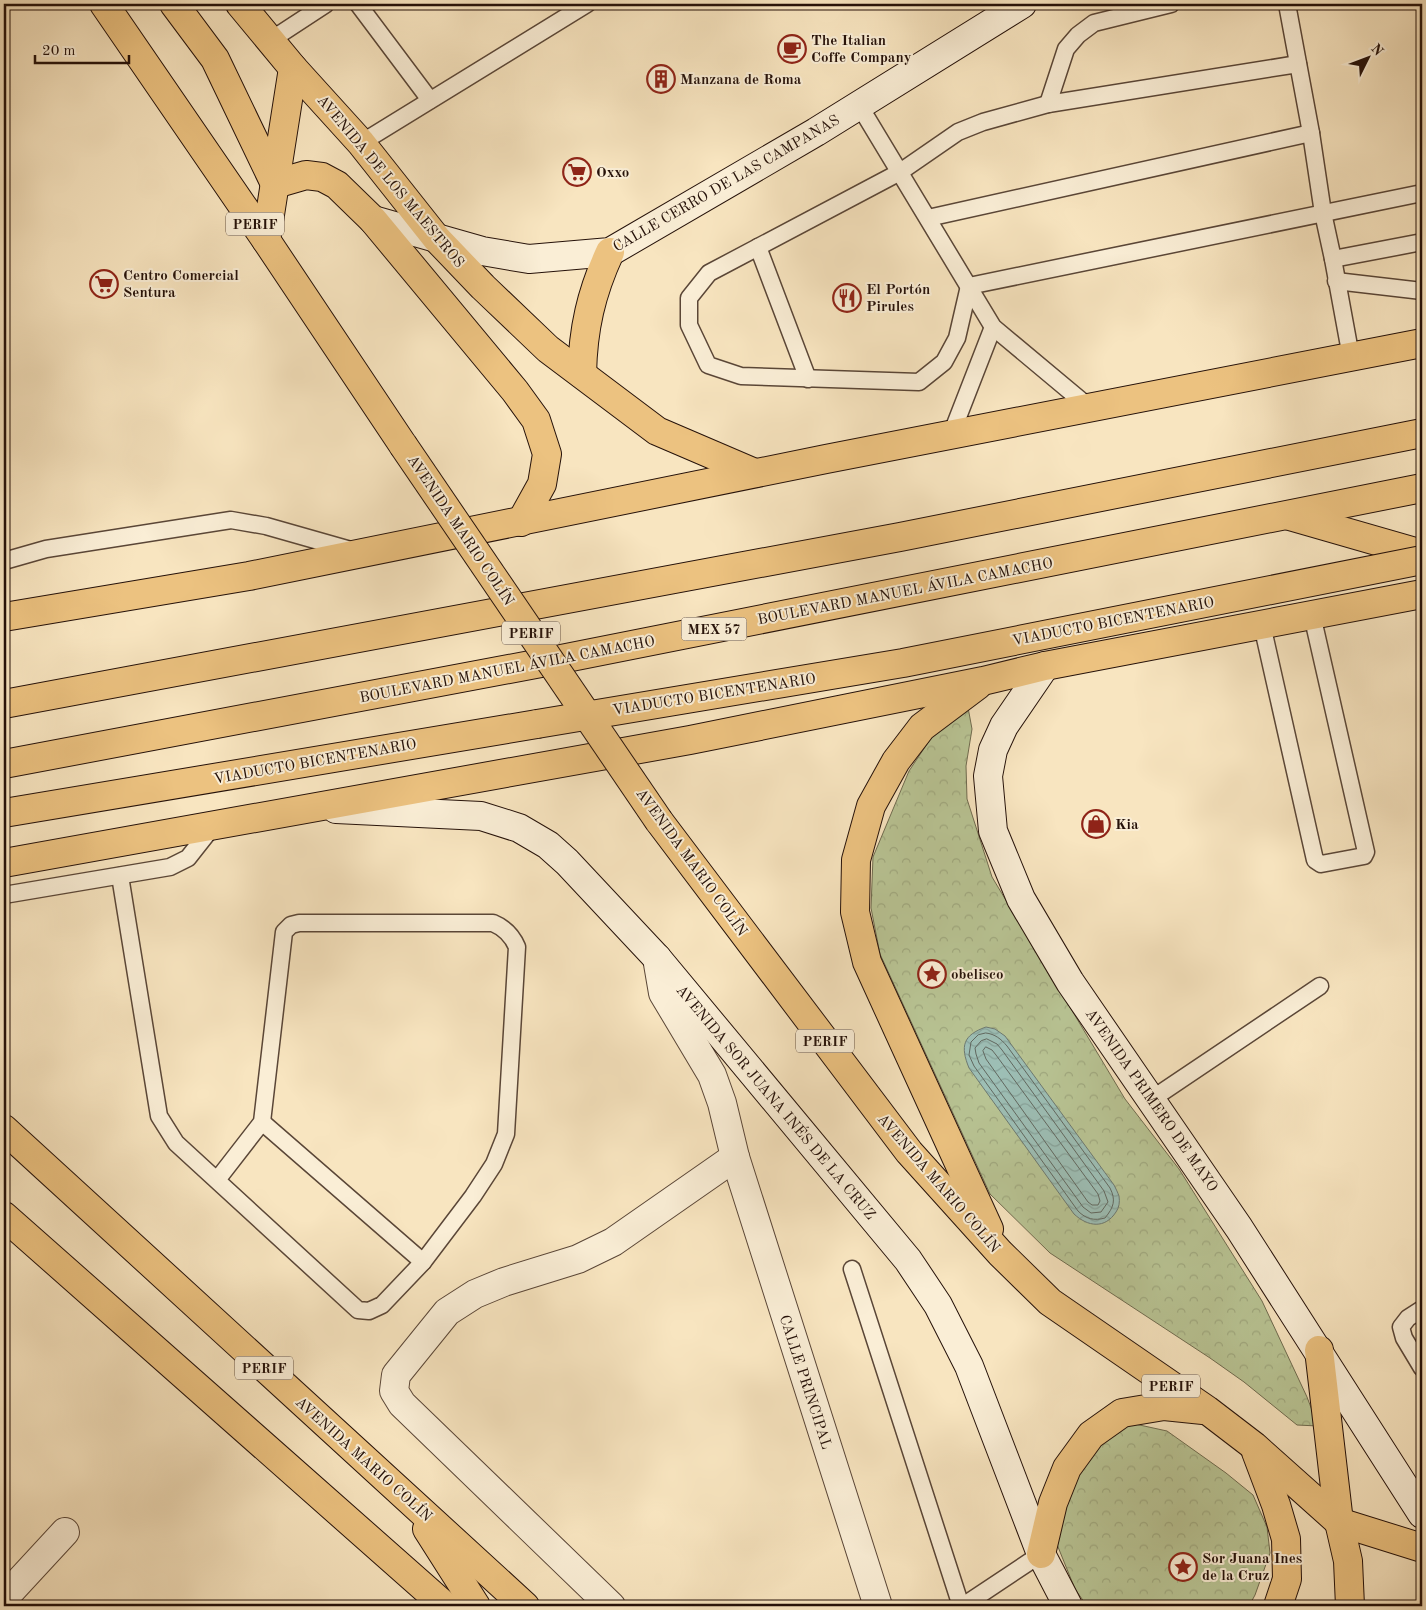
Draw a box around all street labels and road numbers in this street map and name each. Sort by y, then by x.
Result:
street label: AVENIDA DE LOS MAESTROS [313,93,466,271]
street label: CALLE CERRO DE LAS CAMPANAS [611,113,843,256]
road number: PERIF [226,212,284,235]
street label: AVENIDA MARIO COLÍN [404,451,519,609]
street label: BOULEVARD MANUEL ÁVILA CAMACHO [756,553,1054,629]
street label: VIADUCTO BICENTENARIO [1011,595,1216,649]
road number: MEX 57 [682,618,746,640]
road number: PERIF [502,622,560,644]
street label: BOULEVARD MANUEL ÁVILA CAMACHO [358,631,656,707]
street label: VIADUCTO BICENTENARIO [611,672,817,719]
street label: VIADUCTO BICENTENARIO [213,737,418,788]
street label: AVENIDA MARIO COLÍN [632,785,752,940]
street label: AVENIDA SOR JUANA INÉS DE LA CRUZ [672,981,880,1223]
street label: AVENIDA PRIMERO DE MAYO [1082,1007,1220,1195]
road number: PERIF [796,1030,854,1052]
street label: AVENIDA MARIO COLÍN [874,1110,1005,1256]
street label: CALLE PRINCIPAL [776,1313,833,1452]
road number: PERIF [235,1356,293,1380]
road number: PERIF [1142,1374,1200,1398]
street label: AVENIDA MARIO COLÍN [292,1393,437,1526]

